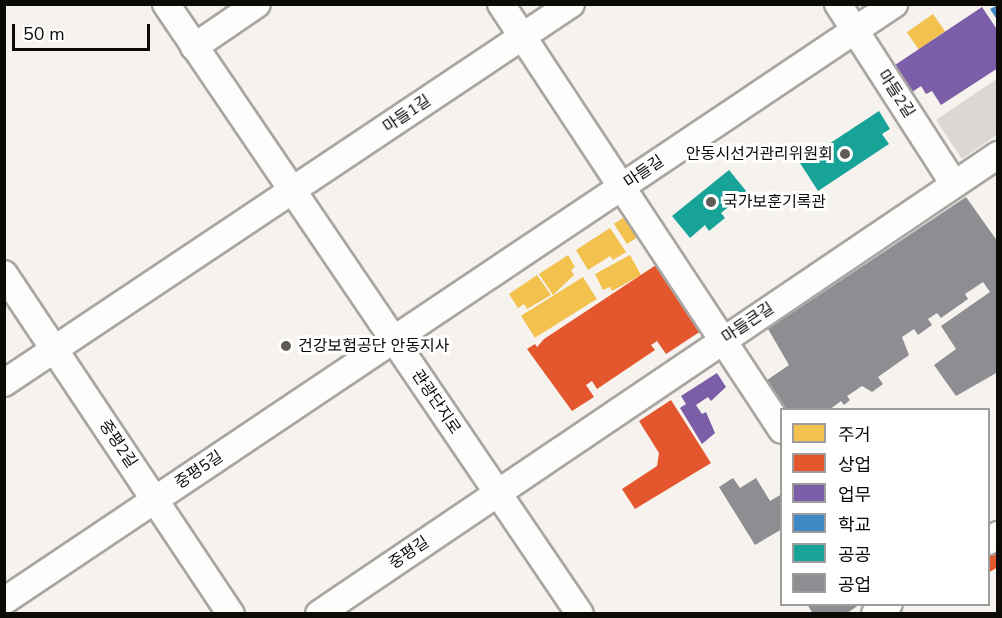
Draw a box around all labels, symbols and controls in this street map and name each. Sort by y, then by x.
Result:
scale bar [15,12,153,50]
text: 50 m [23,22,65,46]
street label: 마들2길 [873,66,919,122]
street label: 마들1길 [379,91,435,137]
place label: 안동시선거관리위원회 [686,144,833,164]
marker: 안동시선거관리위원회 [838,147,852,161]
street label: 마들길 [620,152,668,192]
place label: 국가보훈기록관 [723,192,826,212]
marker: 국가보훈기록관 [704,195,718,209]
street label: 마들큰길 [718,299,778,347]
place label: 건강보험공단 안동지사 [298,336,449,356]
marker: 건강보험공단 안동지사 [279,339,293,353]
street label: 관광단지로 [407,366,465,438]
legend [780,408,990,606]
street label: 중평2길 [95,416,141,472]
text: 주거 [838,423,871,447]
street label: 중평5길 [171,447,227,493]
text: 상업 [838,453,871,477]
text: 업무 [838,483,871,507]
text: 학교 [838,513,871,537]
street label: 중평길 [385,533,433,573]
text: 공공 [838,543,871,567]
text: 공업 [838,573,871,597]

